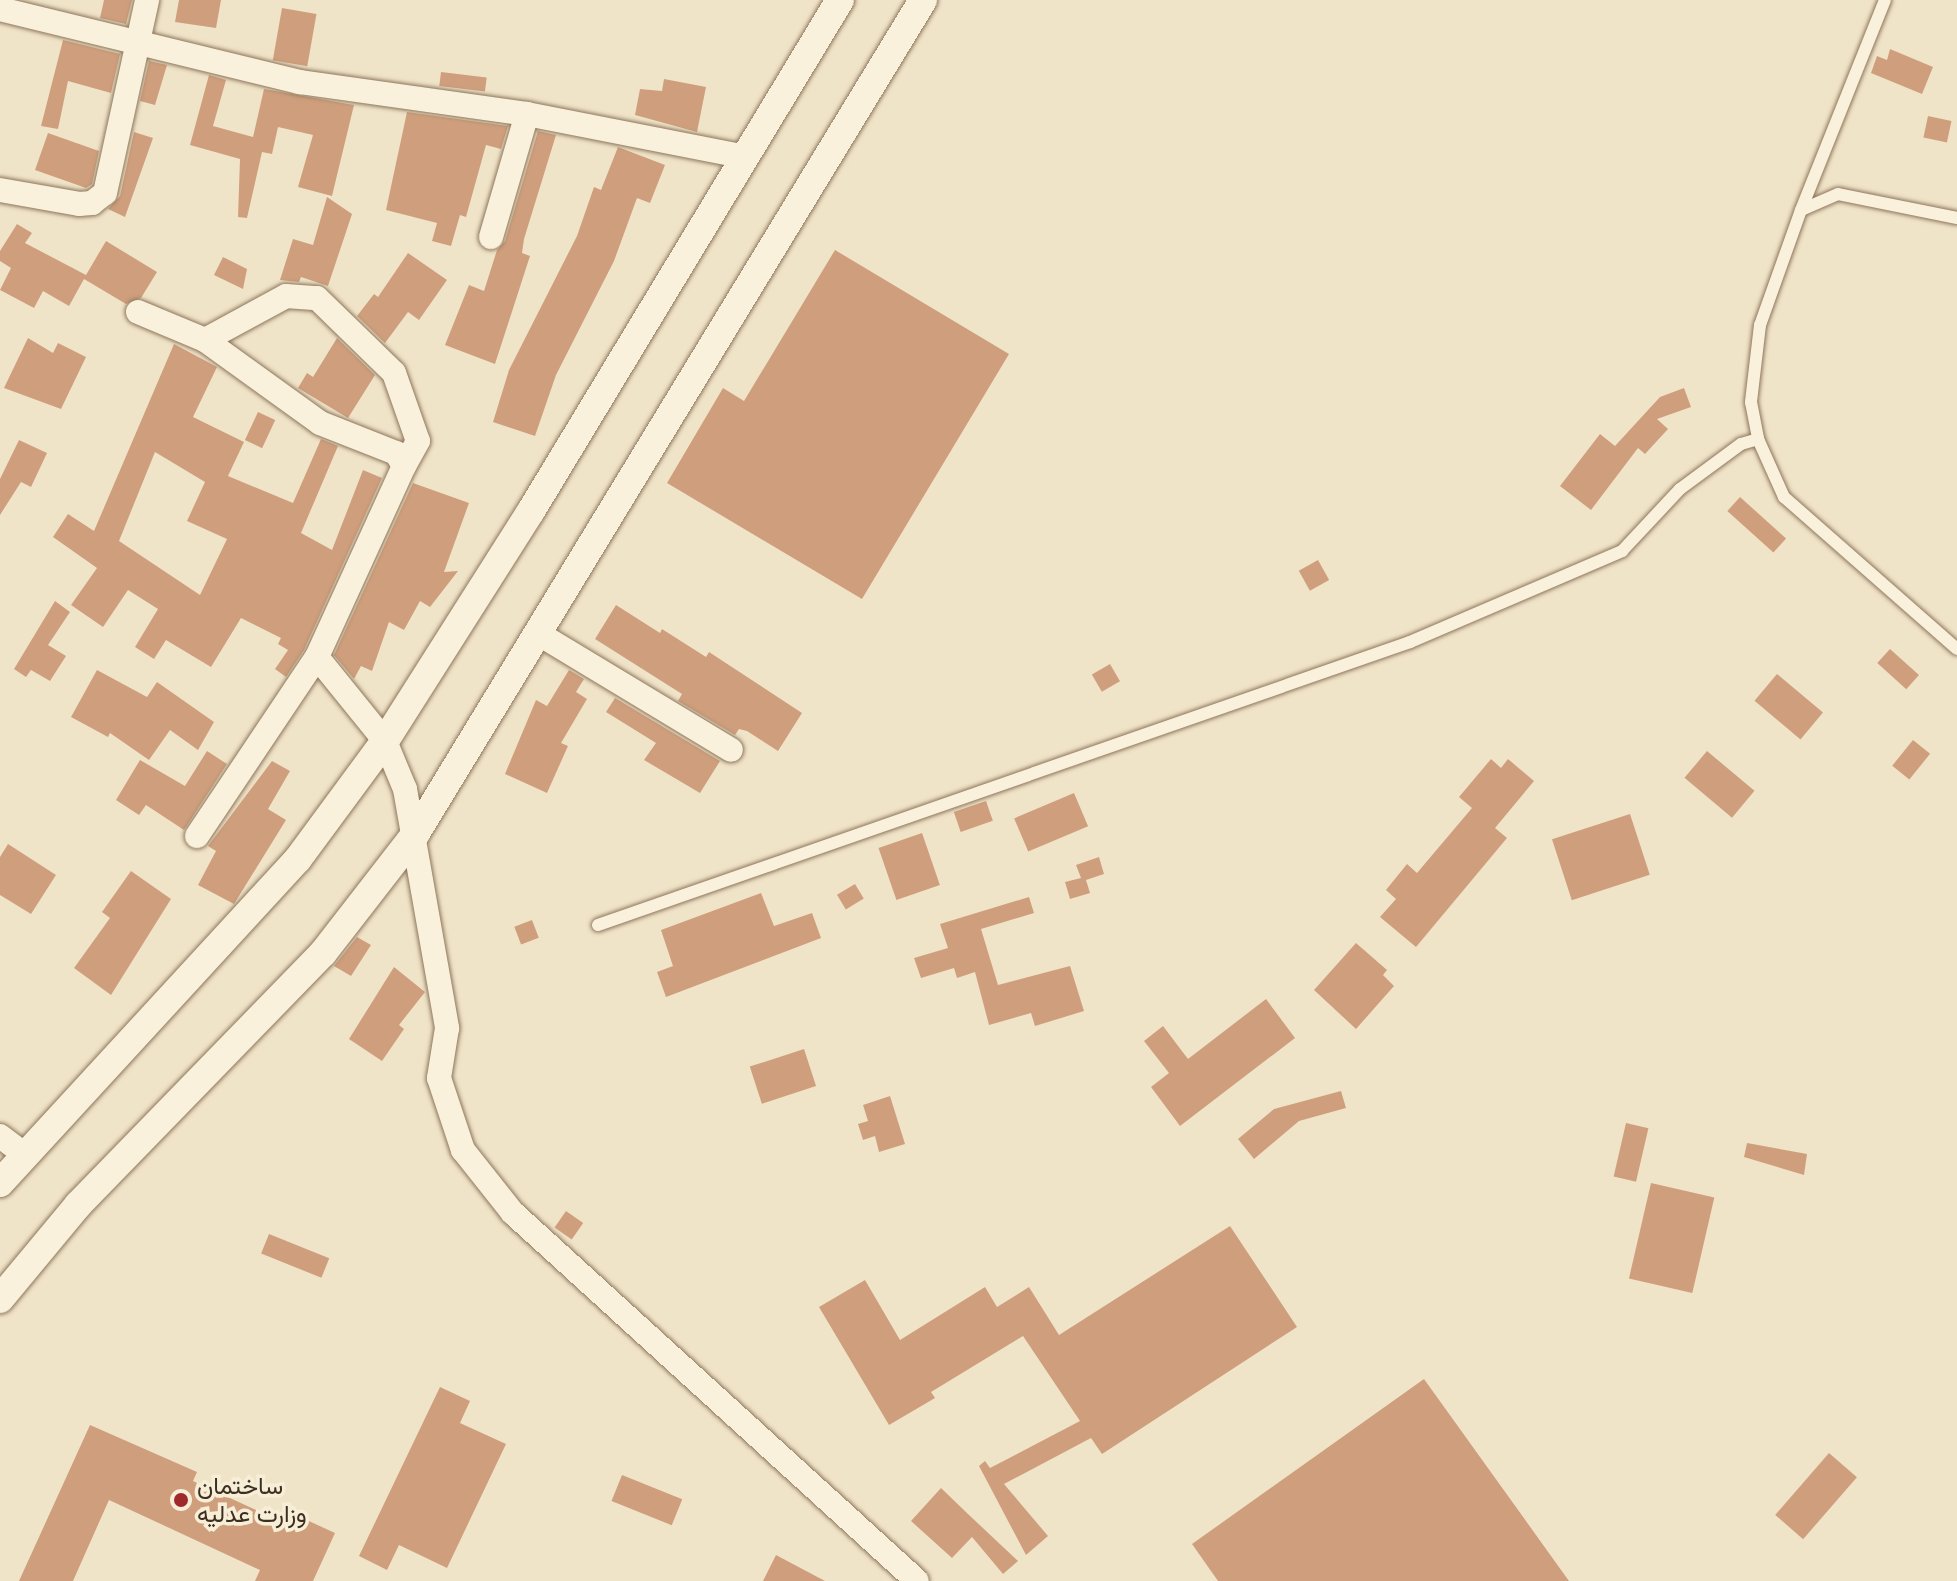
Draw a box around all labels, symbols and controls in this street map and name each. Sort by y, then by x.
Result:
place label: ساختمان وزارت عدلیه [197,1472,307,1528]
marker: ساختمان وزارت عدلیه [172,1491,190,1509]

